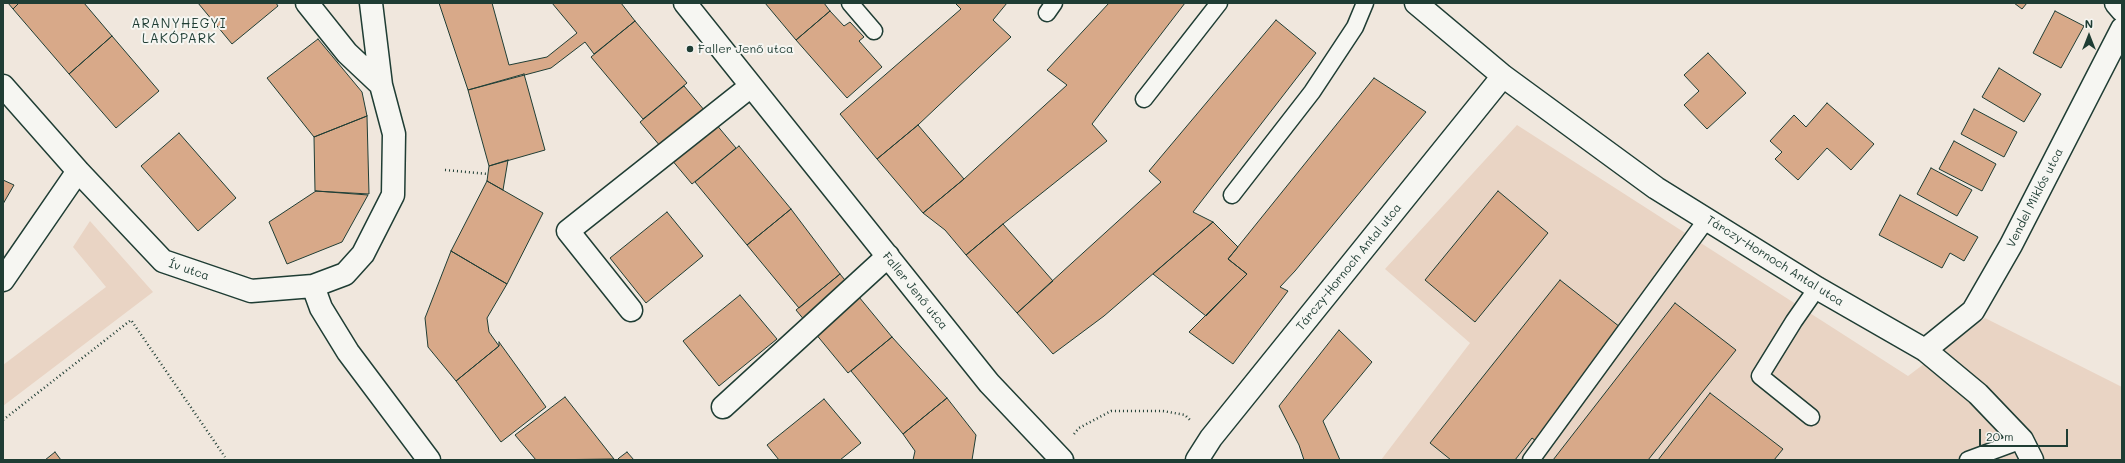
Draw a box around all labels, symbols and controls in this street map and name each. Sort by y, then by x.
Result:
district label: ARANYHEGYI LAKÓPARK [132,16,226,47]
north arrow [2069,16,2109,56]
text: N [2085,16,2093,31]
place label: Faller Jenő utca [698,42,793,56]
marker: Faller Jenő utca [685,44,695,54]
street label: Vendel Miklós utca [2004,146,2066,250]
street label: Tárczy-Hornoch Antal utca [1293,201,1405,333]
street label: Tárczy-Hornoch Antal utca [1704,213,1846,309]
street label: Faller Jenő utca [879,249,951,333]
street label: Ív utca [167,256,211,284]
scale bar [1981,421,2070,447]
text: 20 m [1986,428,2014,444]

